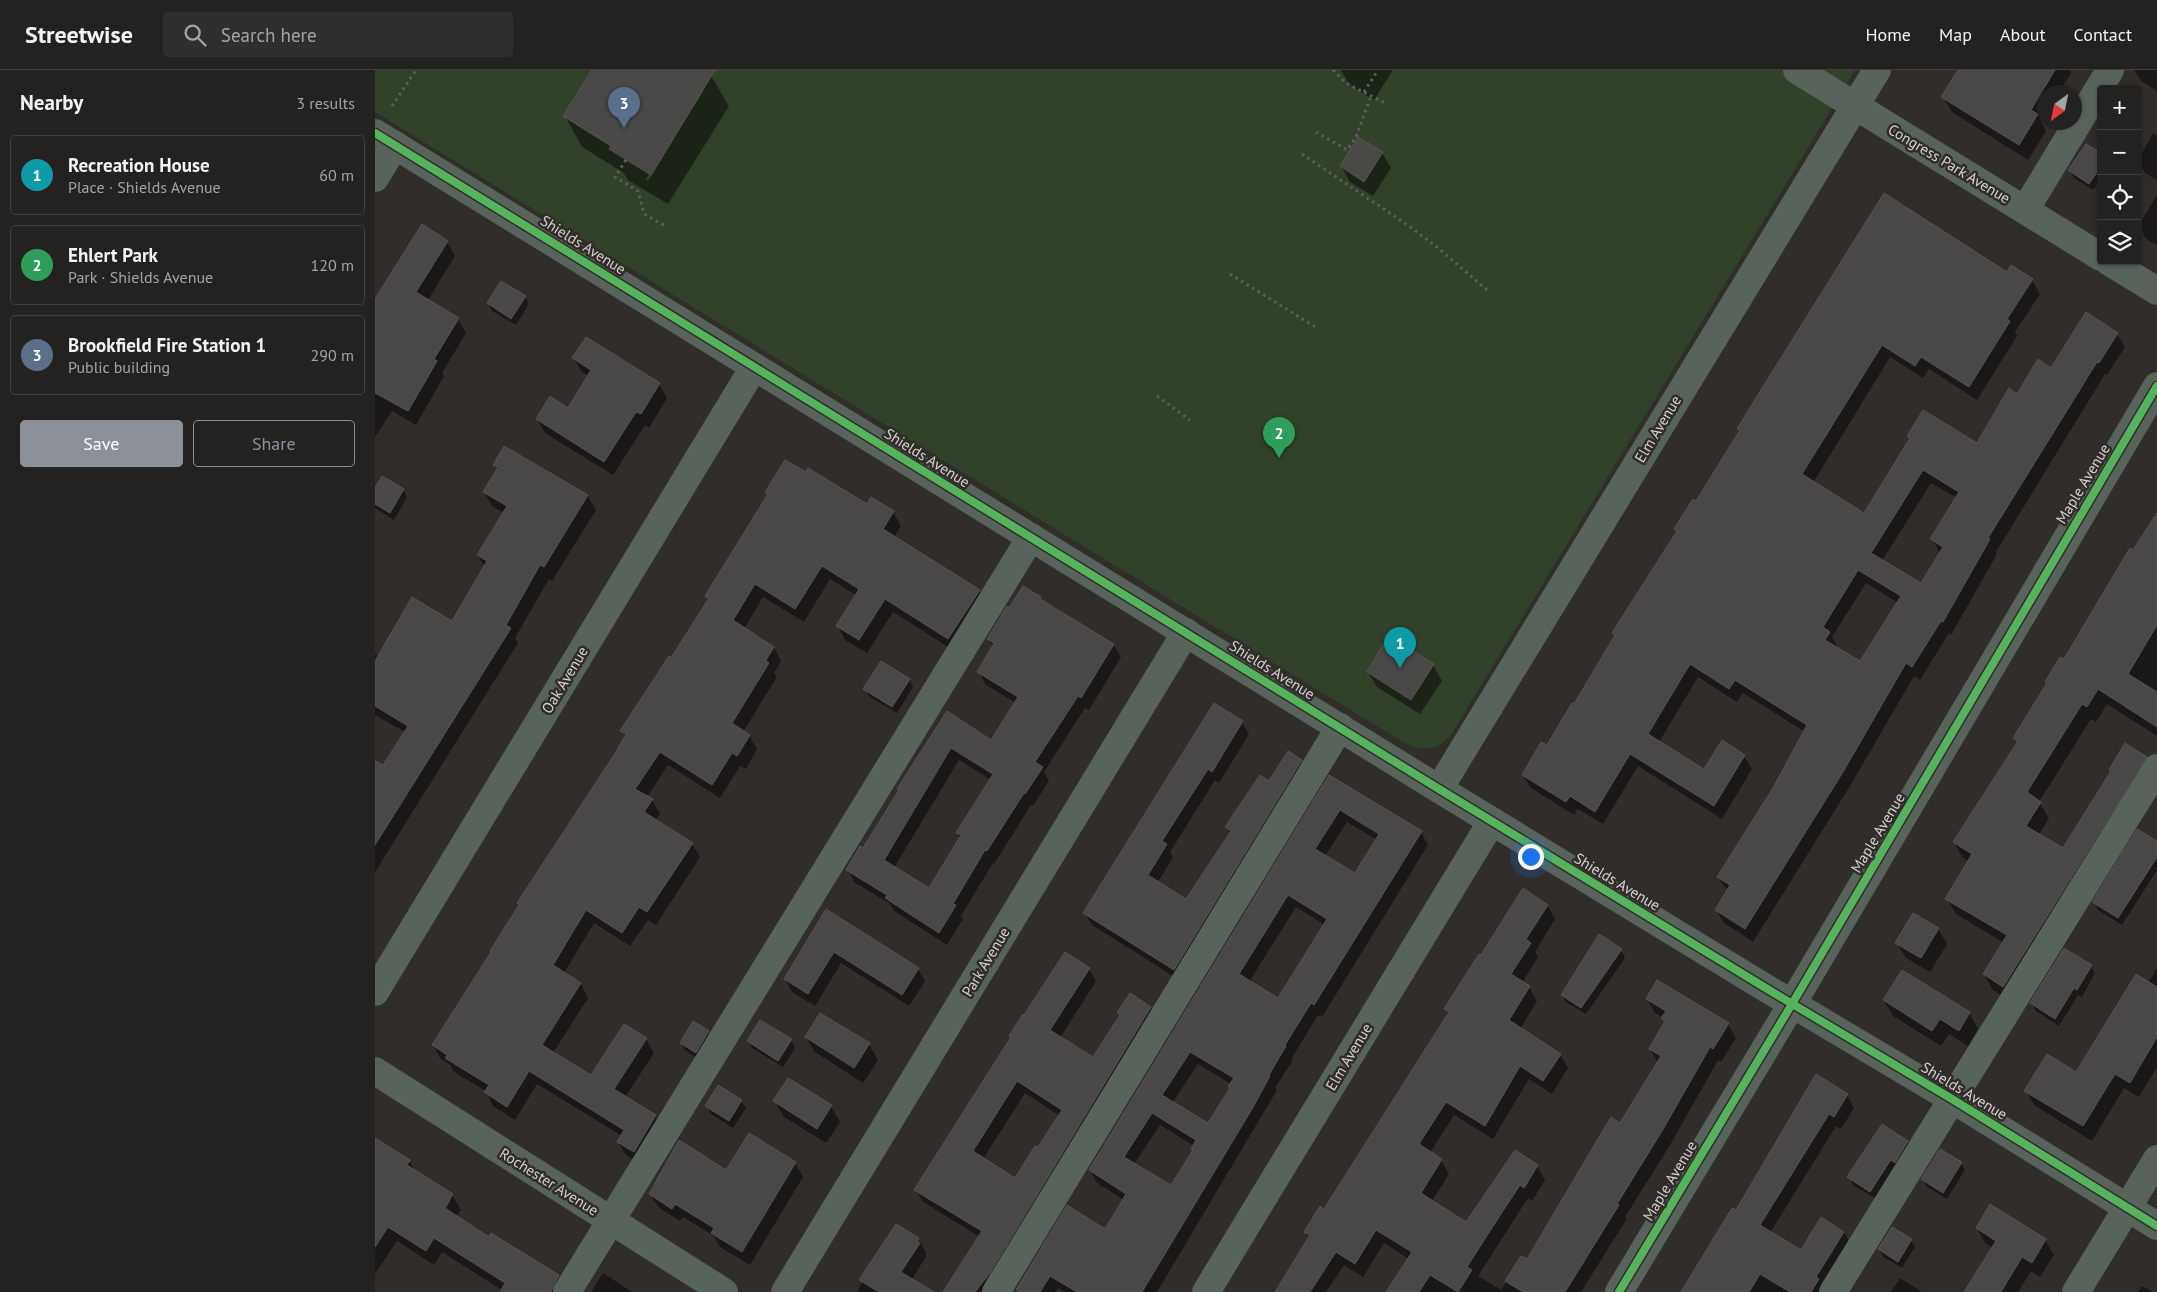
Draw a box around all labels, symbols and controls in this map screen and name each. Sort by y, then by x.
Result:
search box [163,12,513,57]
text: Streetwise [25,19,133,50]
icon: search [181,21,209,49]
text: Search here [221,23,317,47]
text: Home [1865,23,1911,46]
text: Map [1939,23,1972,46]
text: About [2000,23,2046,46]
text: Contact [2074,23,2132,46]
north arrow [2037,85,2082,130]
map controls [2097,85,2142,265]
button: + [2097,85,2142,130]
pin: 3 [608,87,640,128]
text: Nearby [20,89,83,116]
text: 3 results [296,93,355,113]
street label: Congress Park Avenue [1885,120,2014,208]
button: − [2097,130,2142,175]
text: Recreation House [68,153,210,177]
text: 1 [32,165,42,185]
text: 60 m [319,165,354,185]
button: locate [2097,175,2142,220]
text: Place · Shields Avenue [68,177,221,197]
street label: Shields Avenue [537,211,629,278]
button: layers [2097,220,2142,265]
text: Ehlert Park [68,243,158,267]
text: 2 [32,255,42,275]
text: 120 m [311,255,354,275]
text: Park · Shields Avenue [68,267,213,287]
text: Brookfield Fire Station 1 [68,333,266,357]
text: 3 [32,345,42,365]
text: 290 m [311,345,354,365]
text: Public building [68,357,170,377]
street label: Elm Avenue [1630,392,1685,466]
pin: 2 [1263,417,1295,458]
button: Save [20,420,183,467]
button: Share [193,420,355,467]
street label: Shields Avenue [881,424,973,491]
street label: Maple Avenue [2051,440,2114,527]
pin: 1 [1384,627,1416,668]
street label: Shields Avenue [1226,636,1318,703]
street label: Oak Avenue [537,643,592,717]
street label: Maple Avenue [1846,789,1909,876]
your location [1518,844,1544,870]
street label: Shields Avenue [1571,848,1664,915]
street label: Park Avenue [957,924,1014,1000]
street label: Elm Avenue [1321,1020,1376,1094]
street label: Shields Avenue [1918,1057,2011,1124]
street label: Maple Avenue [1638,1137,1701,1224]
street label: Rochester Avenue [496,1144,602,1220]

